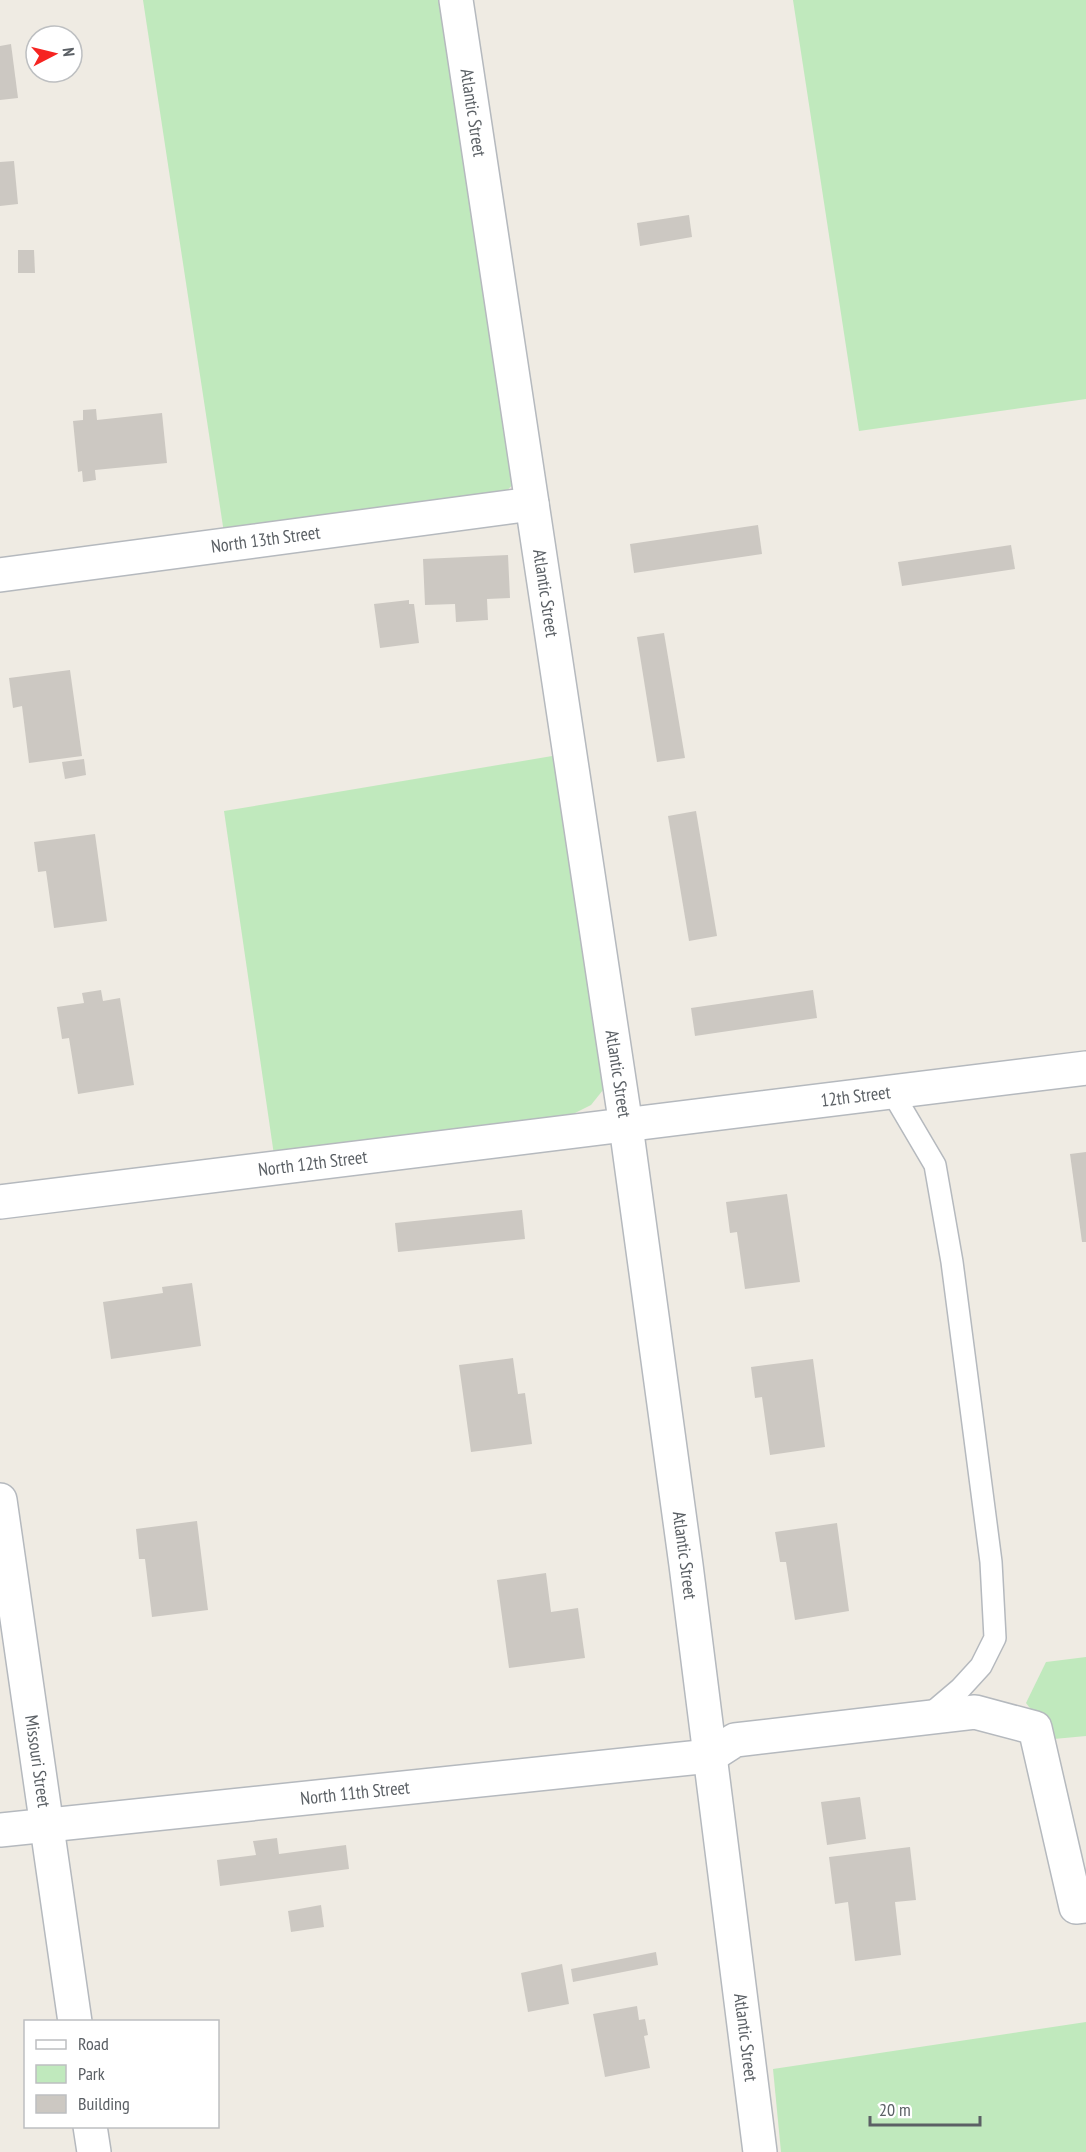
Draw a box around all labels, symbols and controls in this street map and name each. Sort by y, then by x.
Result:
north arrow [24,24,84,84]
text: N [58,47,79,58]
street label: Atlantic Street [456,67,492,158]
street label: North 13th Street [210,520,322,558]
street label: Atlantic Street [528,548,564,639]
street label: Atlantic Street [601,1028,637,1119]
street label: 12th Street [819,1080,892,1112]
street label: North 12th Street [257,1145,368,1181]
street label: Atlantic Street [668,1510,702,1601]
street label: Missouri Street [20,1714,56,1809]
street label: North 11th Street [299,1775,411,1810]
street label: Atlantic Street [729,1992,763,2083]
legend [24,2020,219,2128]
text: Road [78,2032,109,2055]
text: Park [78,2062,105,2085]
scale bar [870,2089,980,2127]
text: Building [78,2092,130,2115]
text: 20 m [879,2098,911,2121]

